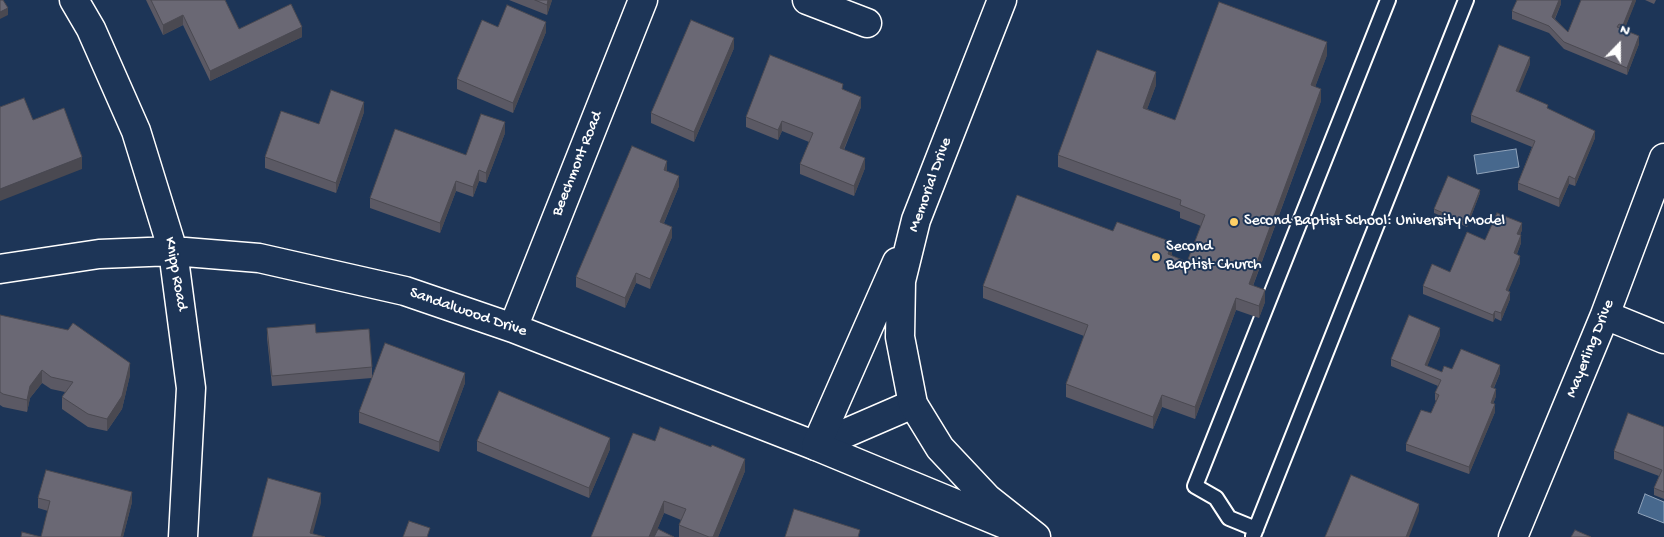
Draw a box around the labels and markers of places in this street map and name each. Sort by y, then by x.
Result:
place label: Second Baptist School: University Model [1244,212,1505,232]
marker: Second Baptist School: University Model [1228,216,1240,228]
place label: Second Baptist Church [1166,238,1262,276]
marker: Second Baptist Church [1150,251,1162,263]

